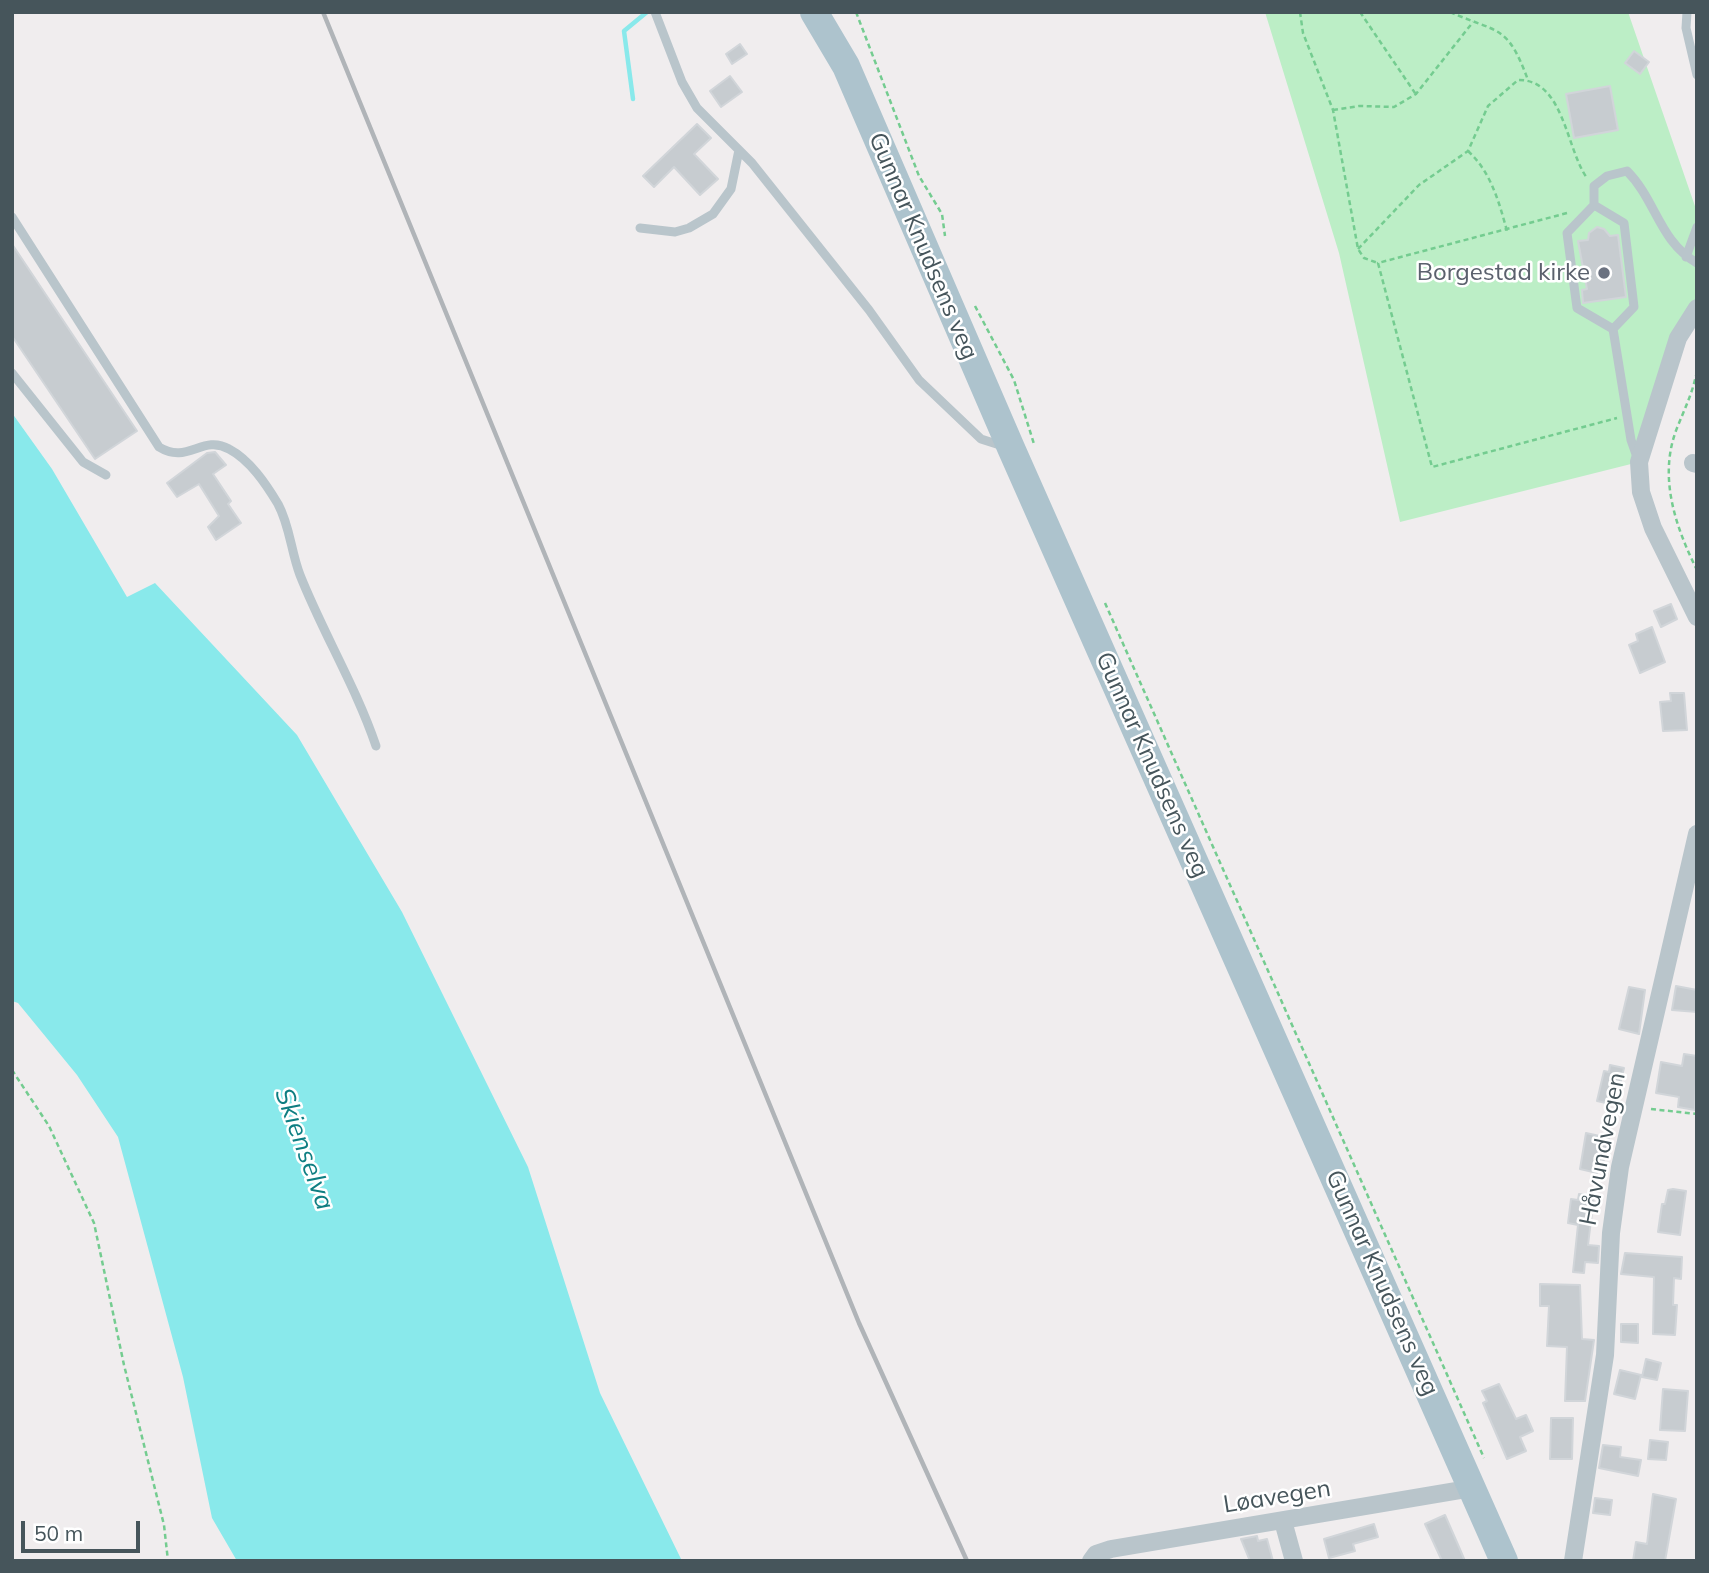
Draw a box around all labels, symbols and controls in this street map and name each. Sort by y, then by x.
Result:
street label: Gunnar Knudsens veg [862,128,984,364]
place label: Borgestad kirke [1417,259,1590,287]
marker: Borgestad kirke [1596,265,1612,281]
street label: Gunnar Knudsens veg [1089,648,1215,882]
street label: Håvundvegen [1574,1070,1632,1228]
water label: Skienselva [268,1084,340,1214]
street label: Gunnar Knudsens veg [1319,1166,1445,1400]
street label: Løavegen [1221,1474,1333,1520]
scale bar [24,1506,144,1550]
text: 50 m [34,1520,83,1546]

